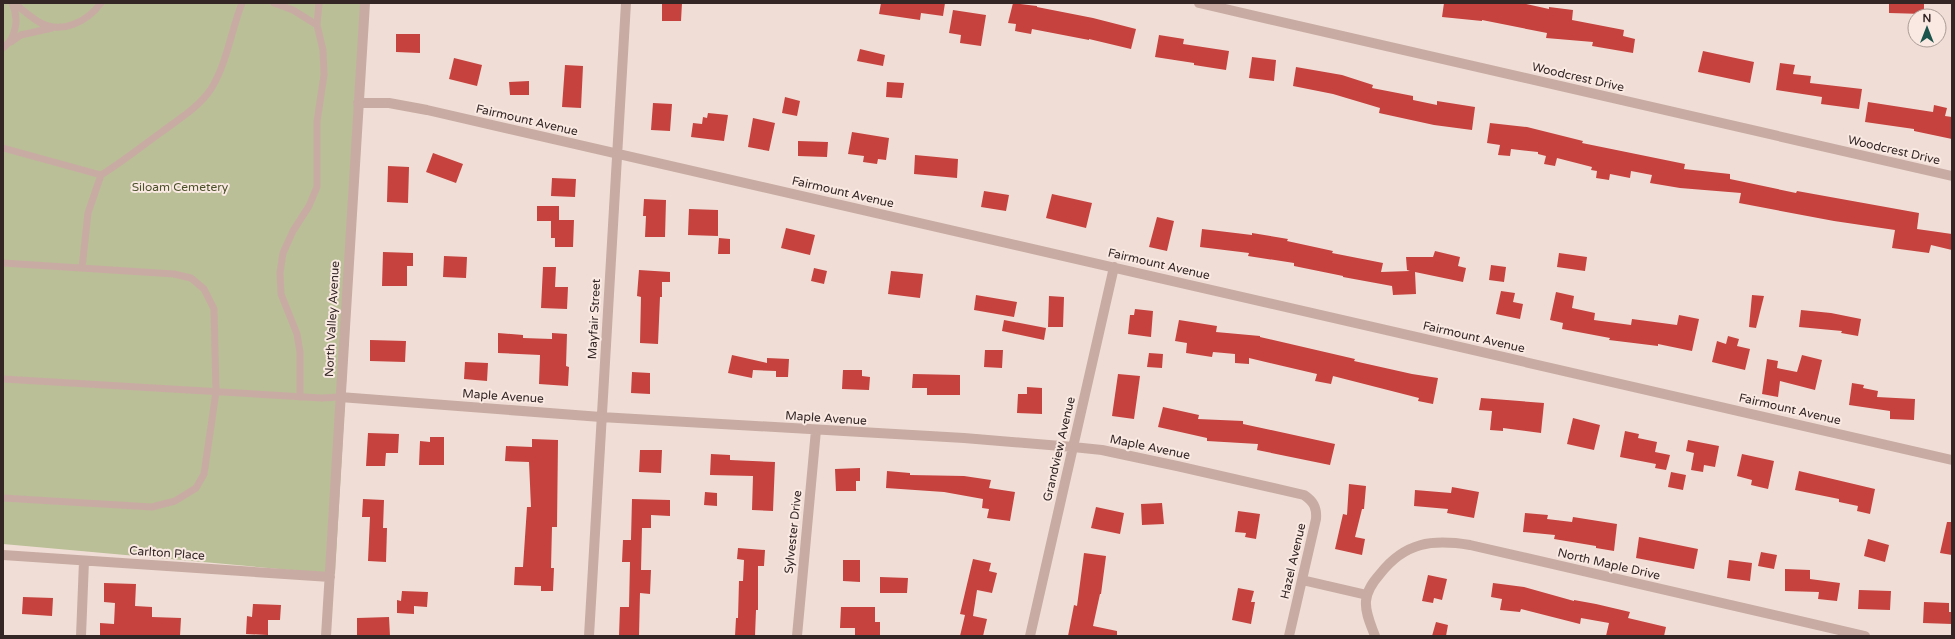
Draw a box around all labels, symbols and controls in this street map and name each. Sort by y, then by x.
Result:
north arrow [1907,8,1947,48]
text: N [1923,12,1931,25]
street label: Woodcrest Drive [1530,60,1626,94]
street label: Fairmount Avenue [475,101,580,139]
street label: Woodcrest Drive [1846,133,1942,167]
street label: Fairmount Avenue [791,173,896,211]
park label: Siloam Cemetery [132,180,229,194]
street label: Fairmount Avenue [1107,245,1212,283]
street label: North Valley Avenue [322,261,342,377]
street label: Mayfair Street [585,278,603,360]
street label: Fairmount Avenue [1422,318,1527,356]
street label: Maple Avenue [462,386,544,406]
street label: Fairmount Avenue [1738,390,1843,428]
street label: Grandview Avenue [1040,395,1078,503]
street label: Maple Avenue [785,408,867,428]
street label: Maple Avenue [1109,432,1192,462]
street label: Sylvester Drive [782,489,804,574]
street label: Hazel Avenue [1277,521,1309,600]
street label: Carlton Place [129,543,205,563]
street label: North Maple Drive [1556,545,1662,583]

